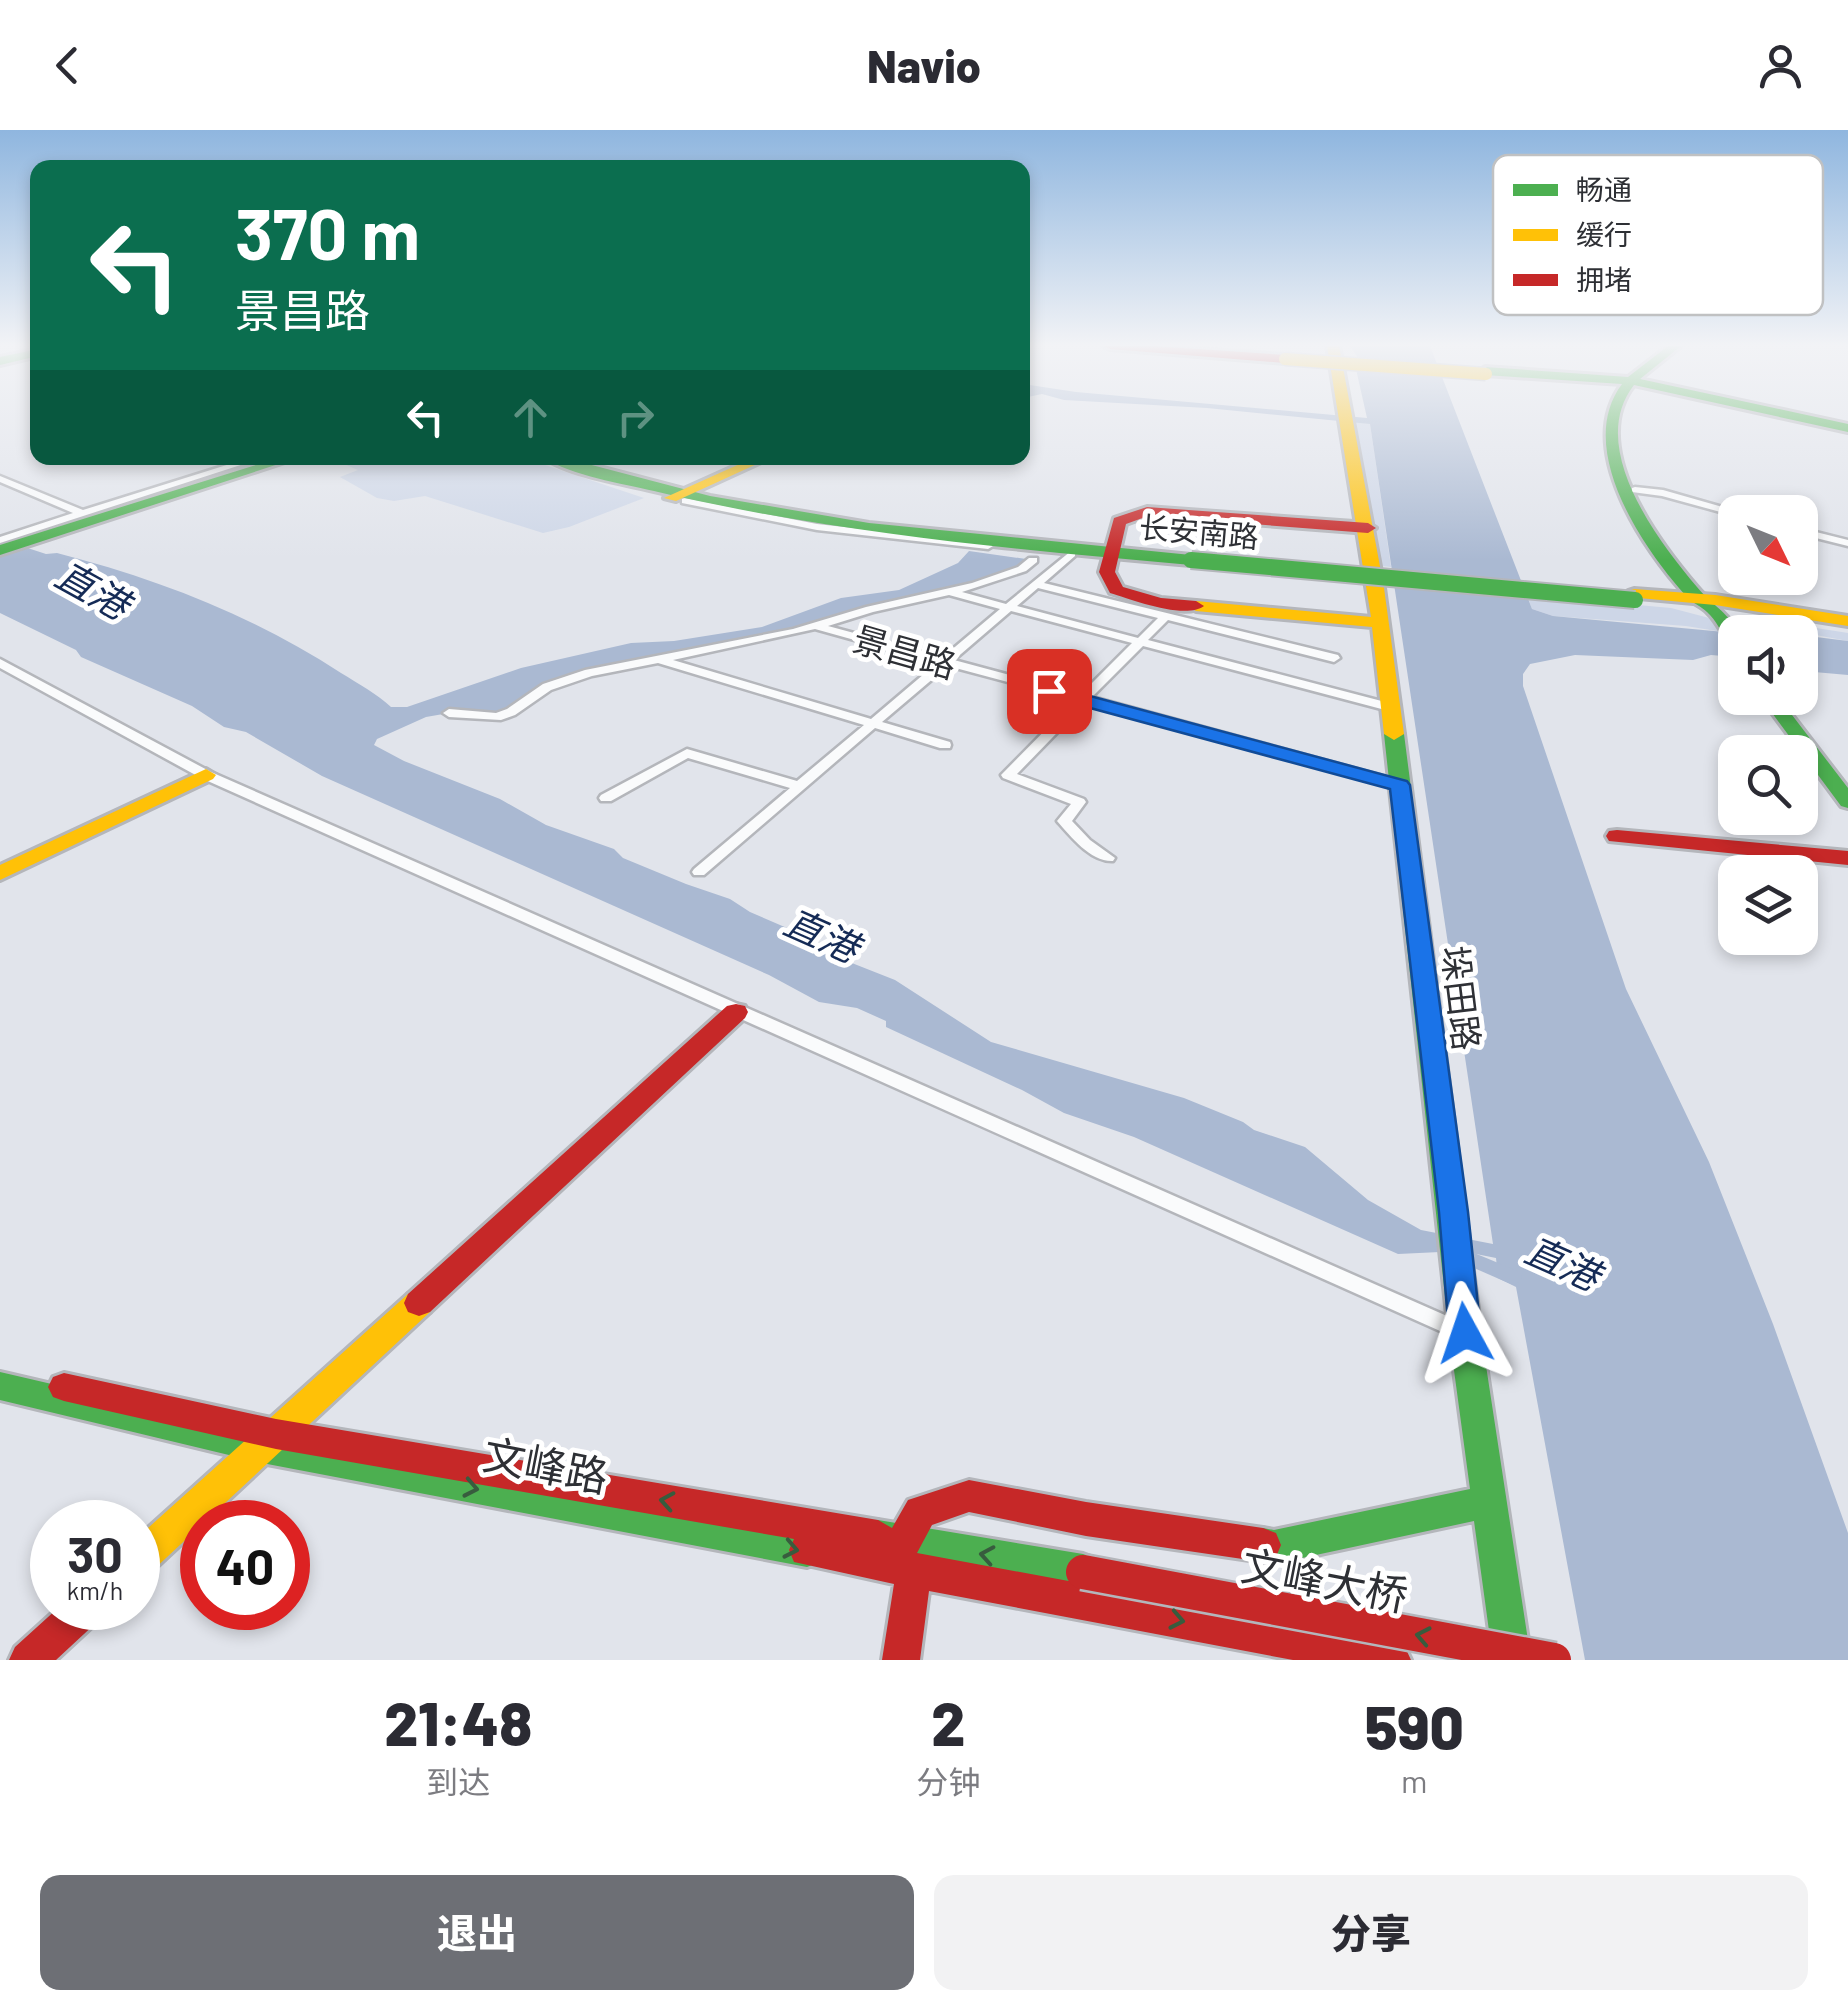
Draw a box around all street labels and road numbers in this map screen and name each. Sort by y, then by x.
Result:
street label: 长安南路 [1138,508,1260,554]
street label: 景昌路 [849,616,961,686]
street label: 垛田路 [1435,943,1489,1053]
street label: 文峰路 [479,1427,613,1501]
street label: 文峰大桥 [1238,1538,1412,1620]

